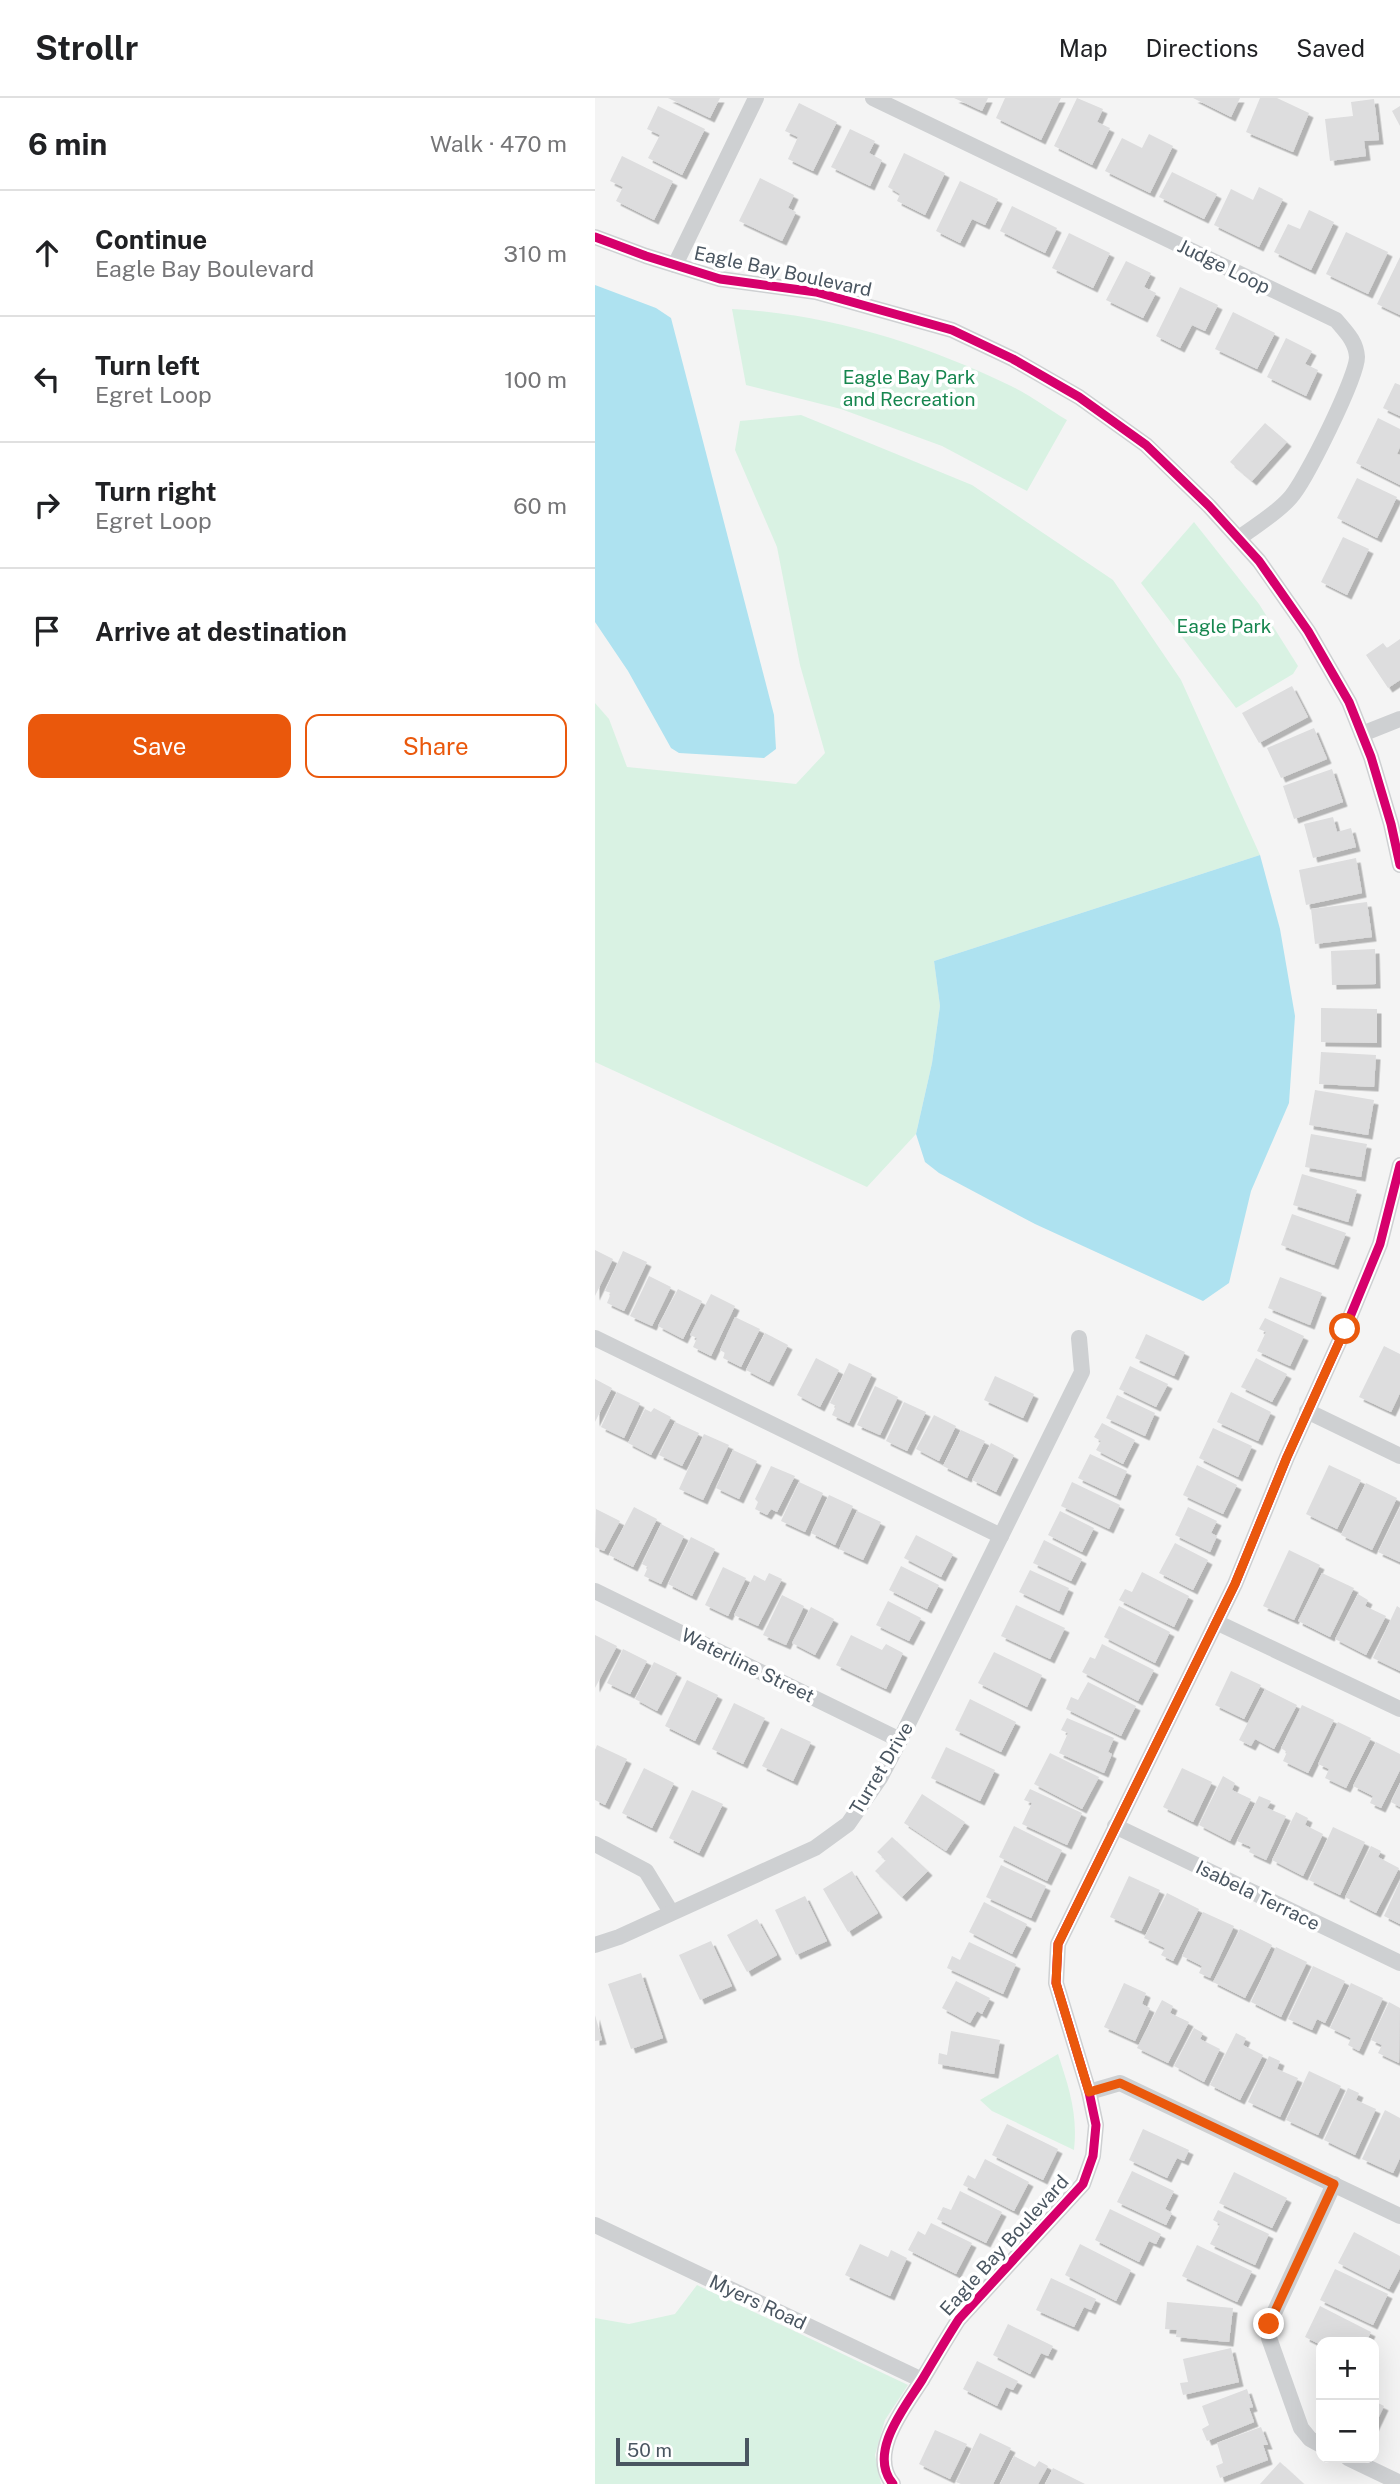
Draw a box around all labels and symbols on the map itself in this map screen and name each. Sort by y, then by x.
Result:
street label: Judge Loop [1174,234,1274,298]
street label: Eagle Bay Boulevard [692,241,874,301]
park label: Eagle Bay Park and Recreation [843,366,976,410]
park label: Eagle Park [1176,615,1272,637]
route start [1329,1313,1360,1344]
street label: Waterline Street [678,1623,818,1707]
street label: Turret Drive [845,1718,917,1818]
street label: Isabela Terrace [1192,1855,1324,1935]
street label: Eagle Bay Boulevard [935,2170,1073,2320]
street label: Myers Road [706,2270,810,2334]
route end [1253,2308,1284,2339]
scale bar [616,2435,749,2467]

